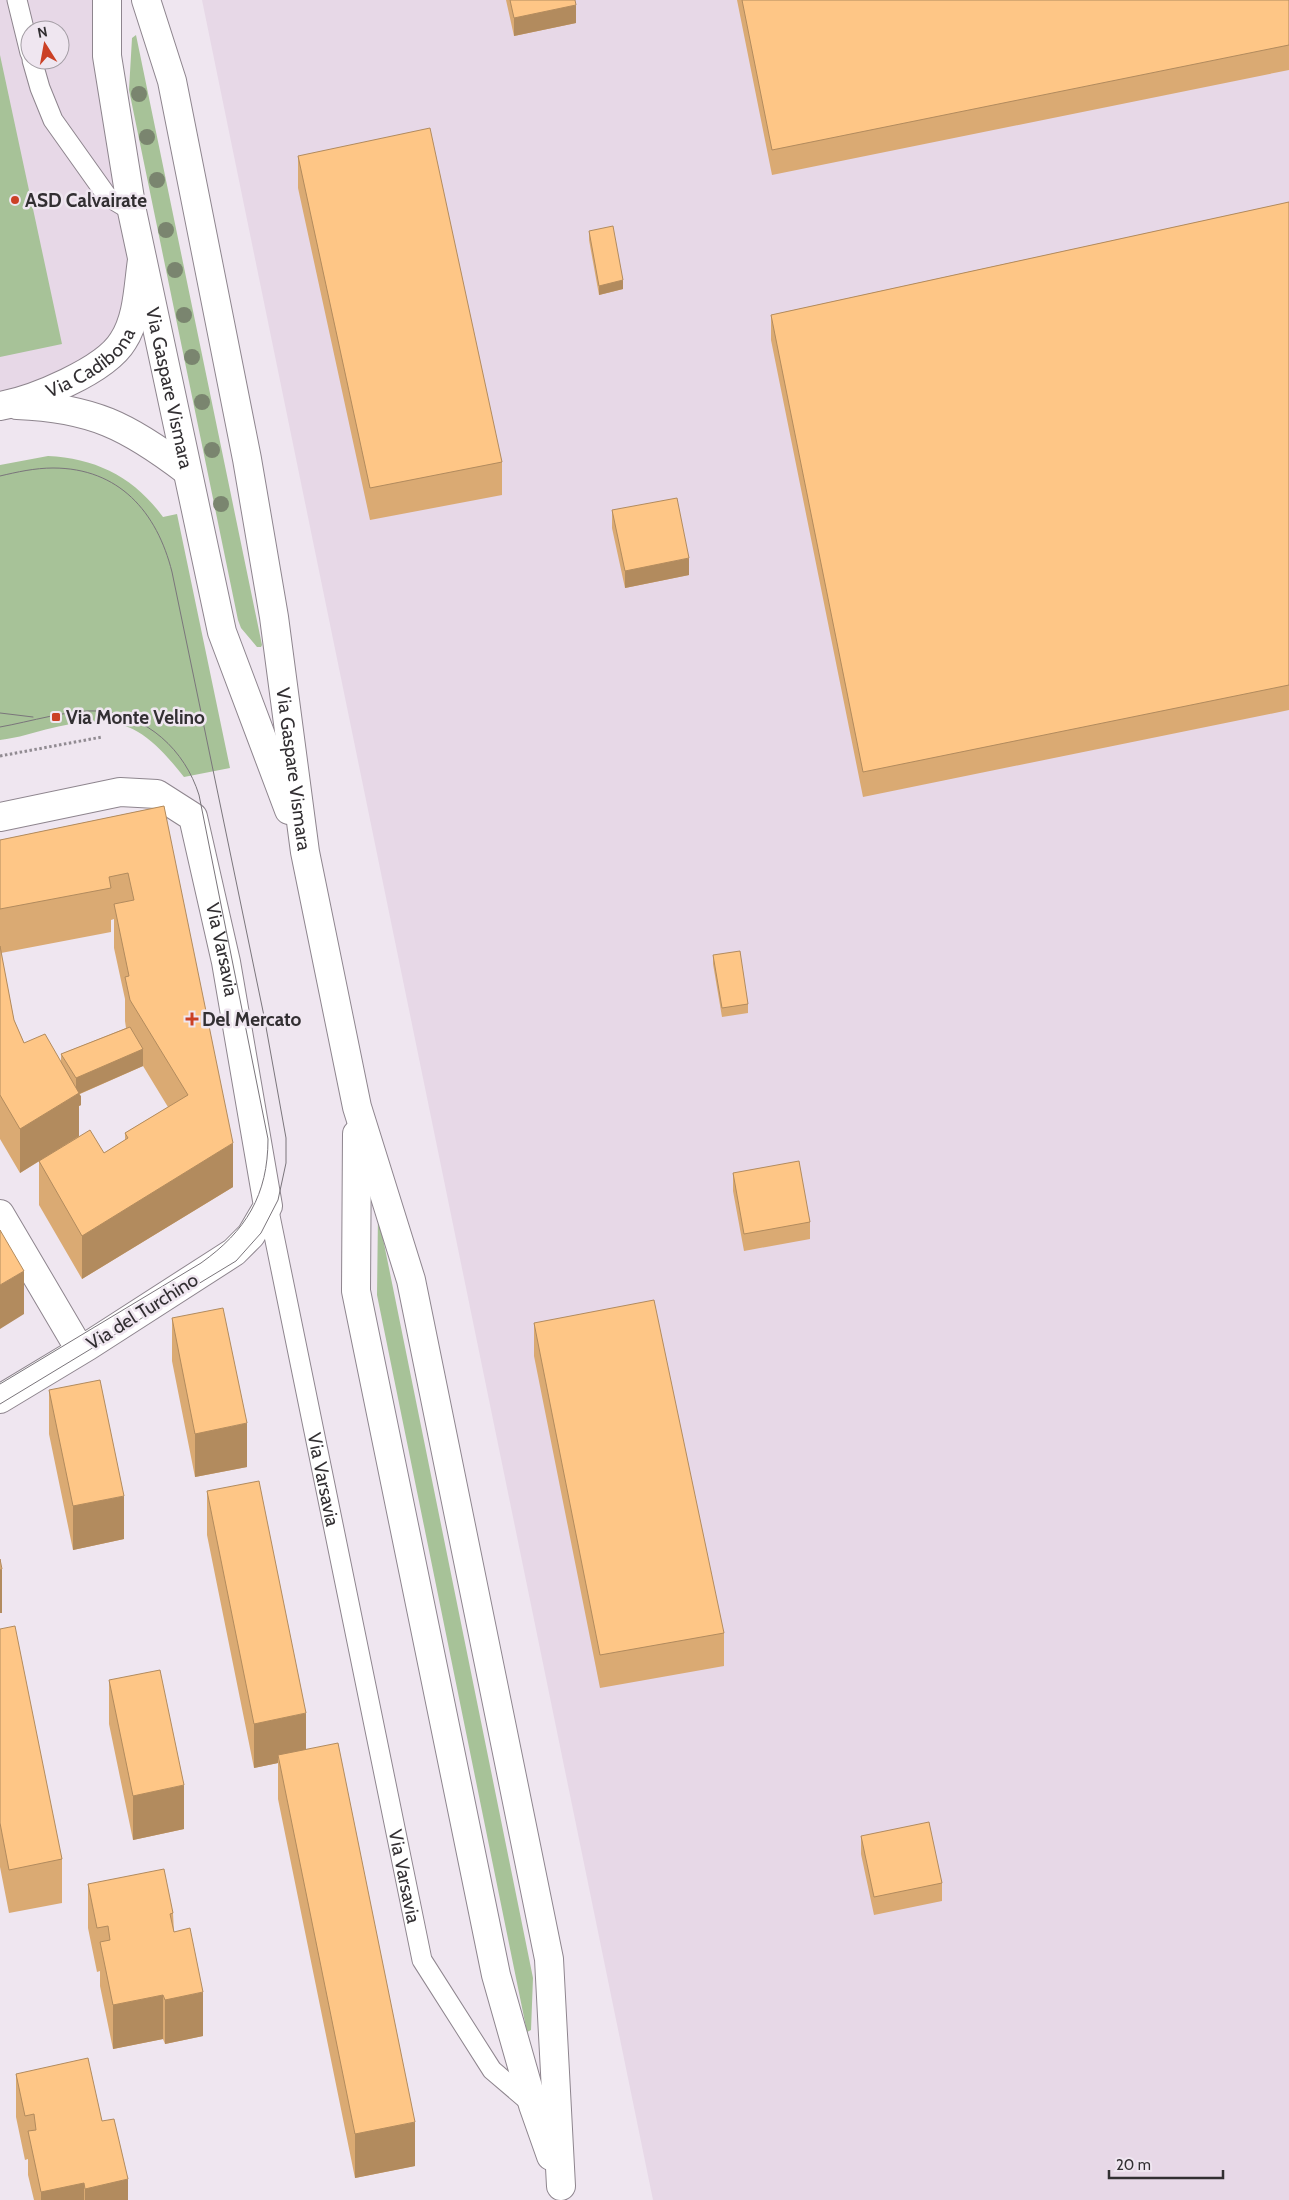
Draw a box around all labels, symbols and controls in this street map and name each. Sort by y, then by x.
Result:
north arrow [20,20,70,70]
text: N [36,22,49,42]
place label: ASD Calvairate [25,189,147,212]
marker: ASD Calvairate [9,194,21,206]
street label: Via Gaspare Vismara [141,305,198,471]
street label: Via Cadibona [42,324,140,403]
street label: Via Gaspare Vismara [271,686,316,852]
place label: Via Monte Velino [66,706,205,729]
marker: Via Monte Velino [50,711,62,723]
street label: Via Varsavia [201,900,243,998]
place label: Del Mercato [202,1008,302,1031]
marker: Del Mercato [186,1013,198,1025]
street label: Via del Turchino [82,1268,202,1355]
street label: Via Varsavia [303,1431,344,1528]
street label: Via Varsavia [384,1827,425,1925]
scale bar [1109,2148,1223,2180]
text: 20 m [1116,2156,1151,2174]

